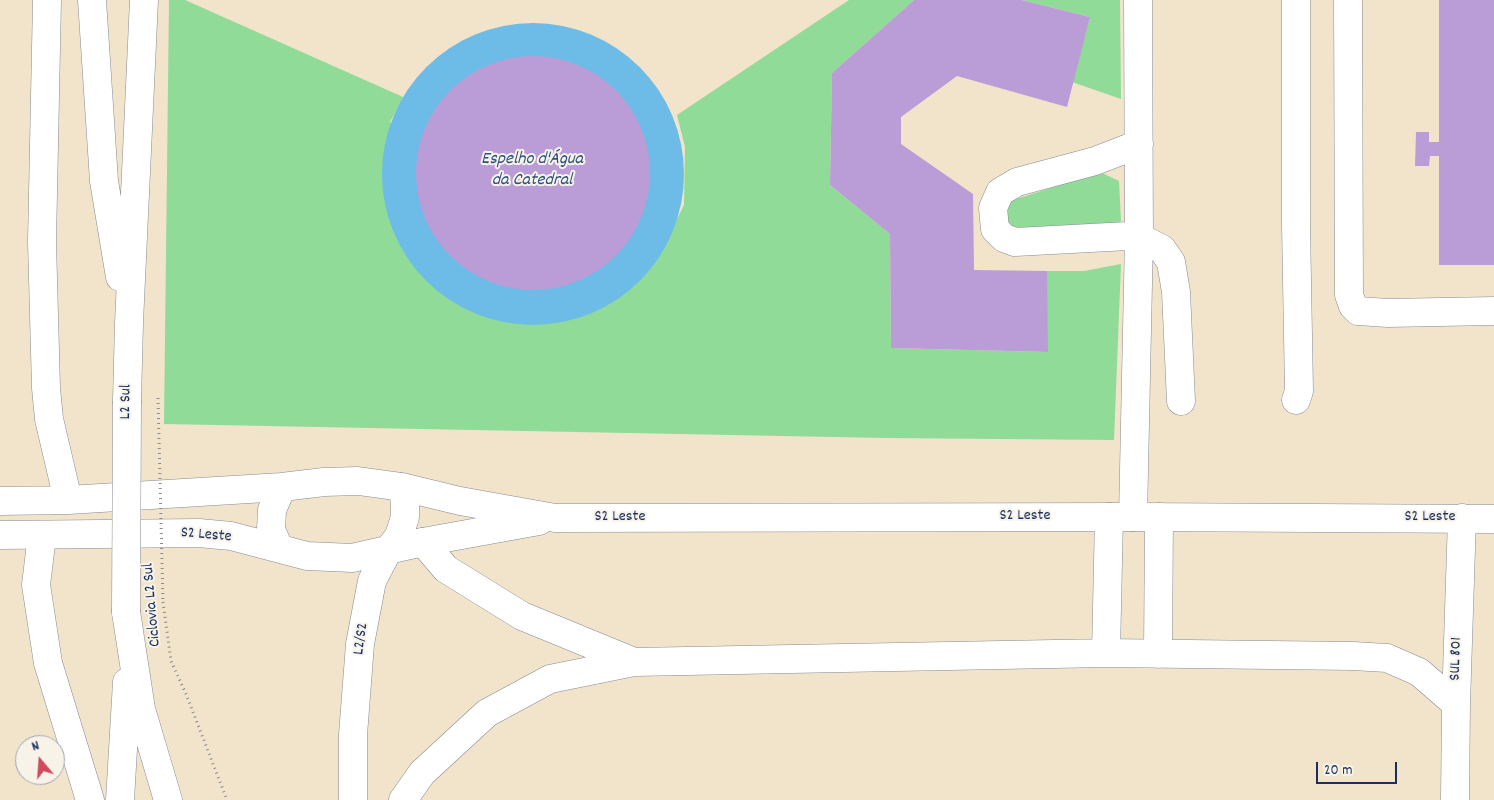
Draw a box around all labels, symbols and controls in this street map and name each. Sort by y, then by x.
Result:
water label: Espelho d'Água da Catedral [481,150,583,192]
street label: L2 Sul [117,384,137,420]
street label: S2 Leste [1000,507,1050,527]
street label: S2 Leste [595,508,645,528]
street label: S2 Leste [1405,508,1455,528]
street label: S2 Leste [180,524,232,548]
street label: Ciclovia L2 Sul [140,562,166,648]
street label: L2/S2 [350,622,374,656]
street label: SUL 801 [1447,637,1467,681]
north arrow [15,735,65,785]
text: N [29,736,42,757]
scale bar [1319,752,1400,784]
text: 20 m [1324,760,1352,782]

